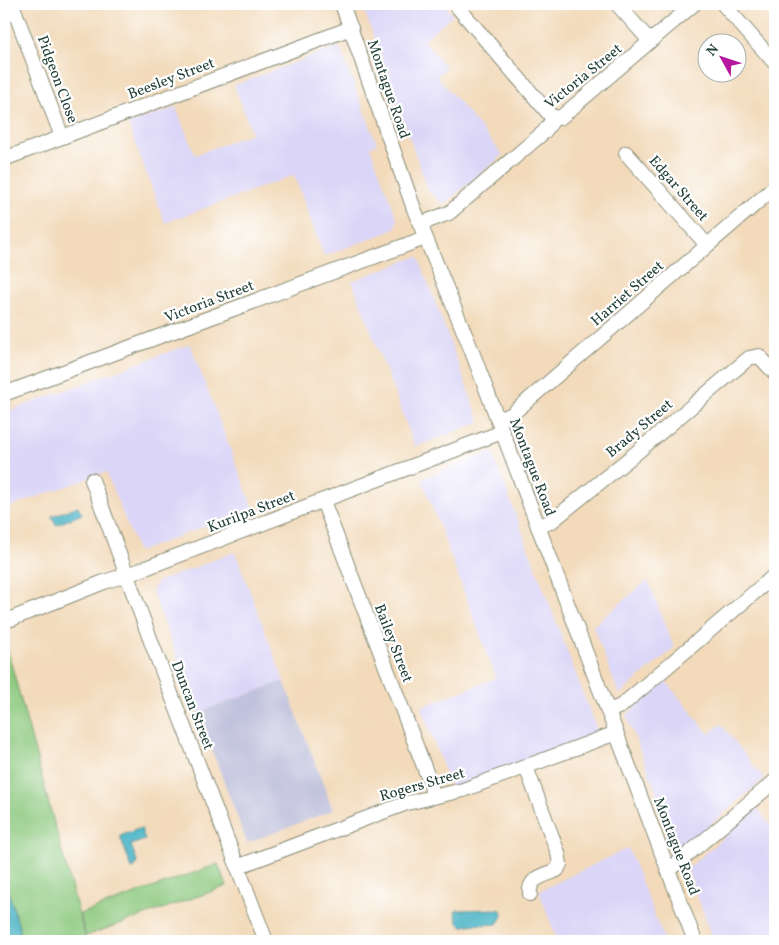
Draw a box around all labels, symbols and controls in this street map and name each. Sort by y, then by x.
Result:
north arrow [696,32,746,82]
street label: Pidgeon Close [31,33,82,126]
street label: Montague Road [361,37,414,142]
street label: Victoria Street [541,39,627,115]
text: N [703,41,724,61]
street label: Beesley Street [125,53,218,106]
street label: Edgar Street [643,151,712,227]
street label: Harriet Street [587,257,669,332]
street label: Victoria Street [162,276,257,329]
street label: Brady Street [602,395,678,463]
street label: Montague Road [503,415,560,520]
street label: Kurilpa Street [205,486,298,539]
street label: Bailey Street [368,601,417,686]
street label: Duncan Street [165,658,218,753]
street label: Rogers Street [377,763,467,808]
street label: Montague Road [647,794,704,899]

